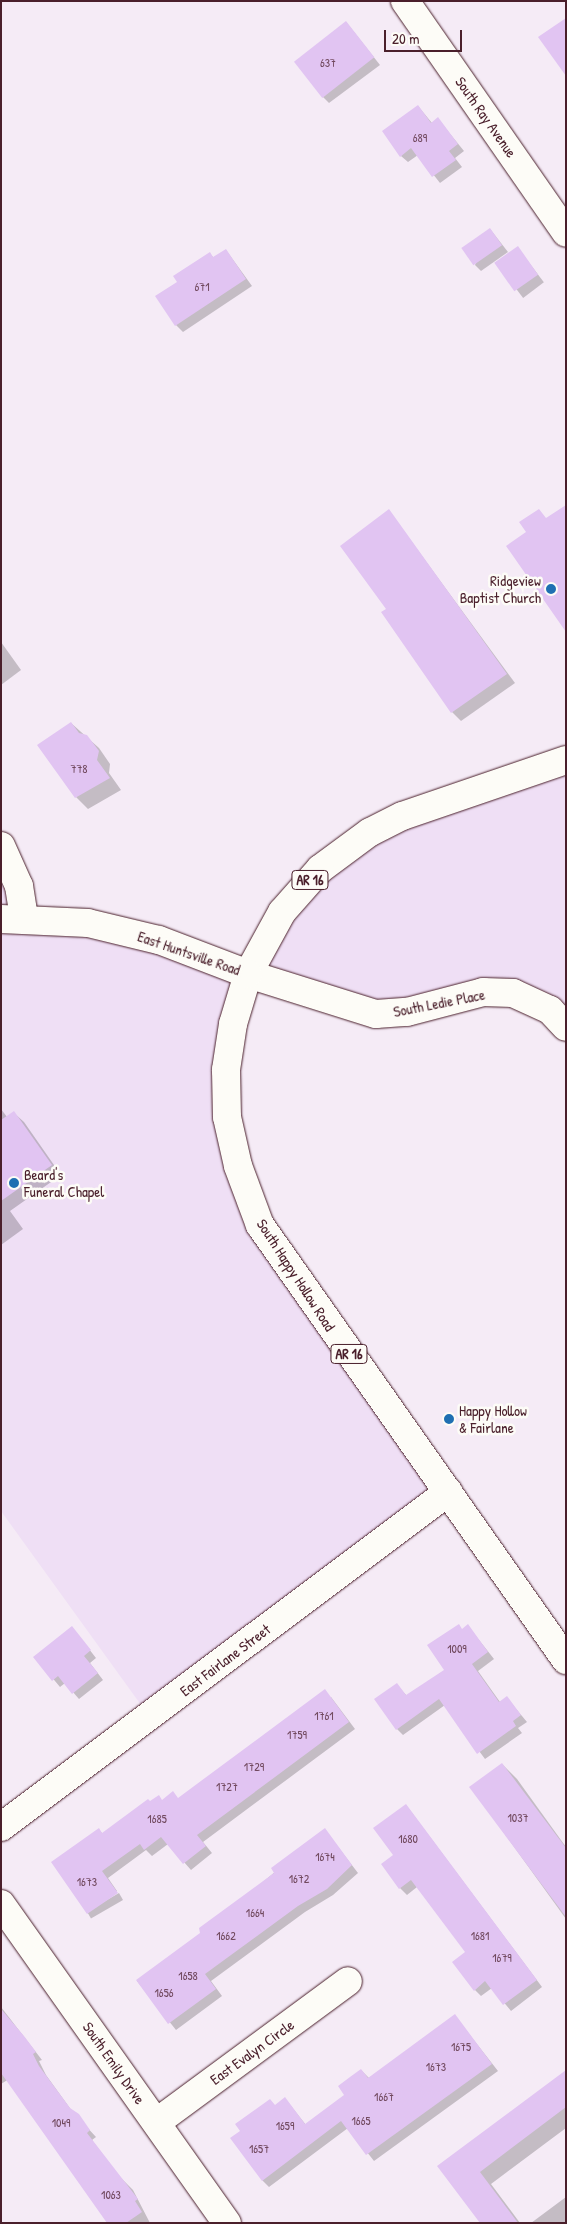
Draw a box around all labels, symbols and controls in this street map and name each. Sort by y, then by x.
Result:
scale bar [387,20,464,52]
text: 20 m [392,28,419,49]
house number: 637 [320,56,336,70]
street label: South Ray Avenue [452,73,520,161]
house number: 689 [413,131,427,145]
house number: 671 [194,280,210,294]
place label: Ridgeview Baptist Church [460,571,541,606]
marker: Ridgeview Baptist Church [545,583,557,595]
house number: 778 [70,762,88,776]
road number: AR 16 [291,868,329,892]
street label: East Huntsville Road [135,927,243,979]
street label: South Ledie Place [392,985,486,1021]
place label: Beard's Funeral Chapel [24,1165,104,1200]
marker: Beard's Funeral Chapel [8,1177,20,1189]
street label: South Happy Hollow Road [253,1216,339,1334]
road number: AR 16 [330,1342,368,1366]
place label: Happy Hollow & Fairlane [459,1401,527,1436]
marker: Happy Hollow & Fairlane [443,1413,455,1425]
street label: East Fairlane Street [176,1620,274,1700]
house number: 1009 [447,1642,467,1656]
house number: 1761 [314,1709,334,1723]
house number: 1759 [287,1728,307,1742]
house number: 1729 [244,1760,264,1774]
house number: 1727 [216,1780,238,1794]
house number: 1037 [507,1811,529,1825]
house number: 1685 [147,1812,167,1826]
house number: 1680 [398,1832,418,1846]
house number: 1674 [315,1850,335,1864]
house number: 1672 [289,1872,309,1886]
house number: 1673 [77,1875,97,1889]
house number: 1664 [246,1906,264,1920]
house number: 1662 [216,1929,236,1943]
house number: 1681 [471,1929,489,1943]
house number: 1679 [492,1951,512,1965]
house number: 1658 [178,1969,198,1983]
house number: 1656 [154,1986,174,2000]
street label: East Evalyn Circle [207,2016,297,2088]
street label: South Emily Drive [79,2019,149,2107]
house number: 1675 [451,2040,471,2054]
house number: 1673 [426,2060,446,2074]
house number: 1667 [374,2090,394,2104]
house number: 1665 [351,2114,371,2128]
house number: 1049 [52,2116,70,2130]
house number: 1659 [276,2119,294,2133]
house number: 1657 [249,2142,269,2156]
house number: 1063 [101,2188,121,2202]

